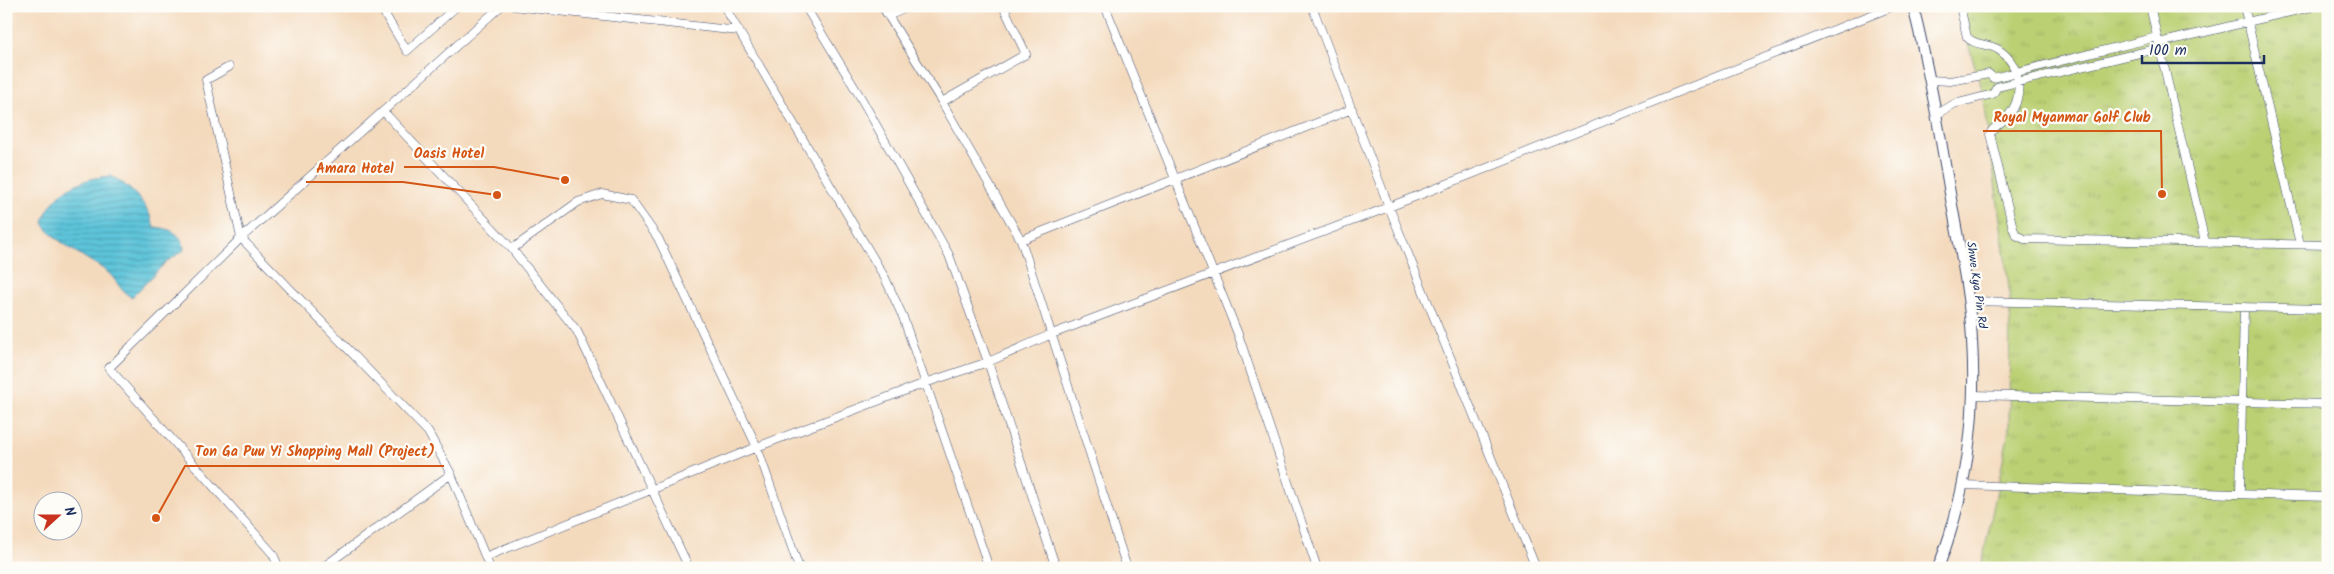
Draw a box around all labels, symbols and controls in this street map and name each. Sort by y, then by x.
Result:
scale bar [2142,32,2264,64]
text: 100 m [2149,39,2187,63]
callout: Royal Myanmar Golf Club [1983,102,2161,131]
text: Royal Myanmar Golf Club [1993,107,2151,129]
callout: Oasis Hotel [404,138,494,167]
text: Oasis Hotel [414,143,484,165]
callout: Amara Hotel [306,153,403,182]
text: Amara Hotel [316,158,394,180]
street label: Shwe Kya Pin Rd [1961,240,1992,331]
callout: Ton Ga Puu Yi Shopping Mall (Project) [185,437,444,466]
text: Ton Ga Puu Yi Shopping Mall (Project) [195,441,435,463]
north arrow [32,492,82,542]
text: N [57,504,81,520]

